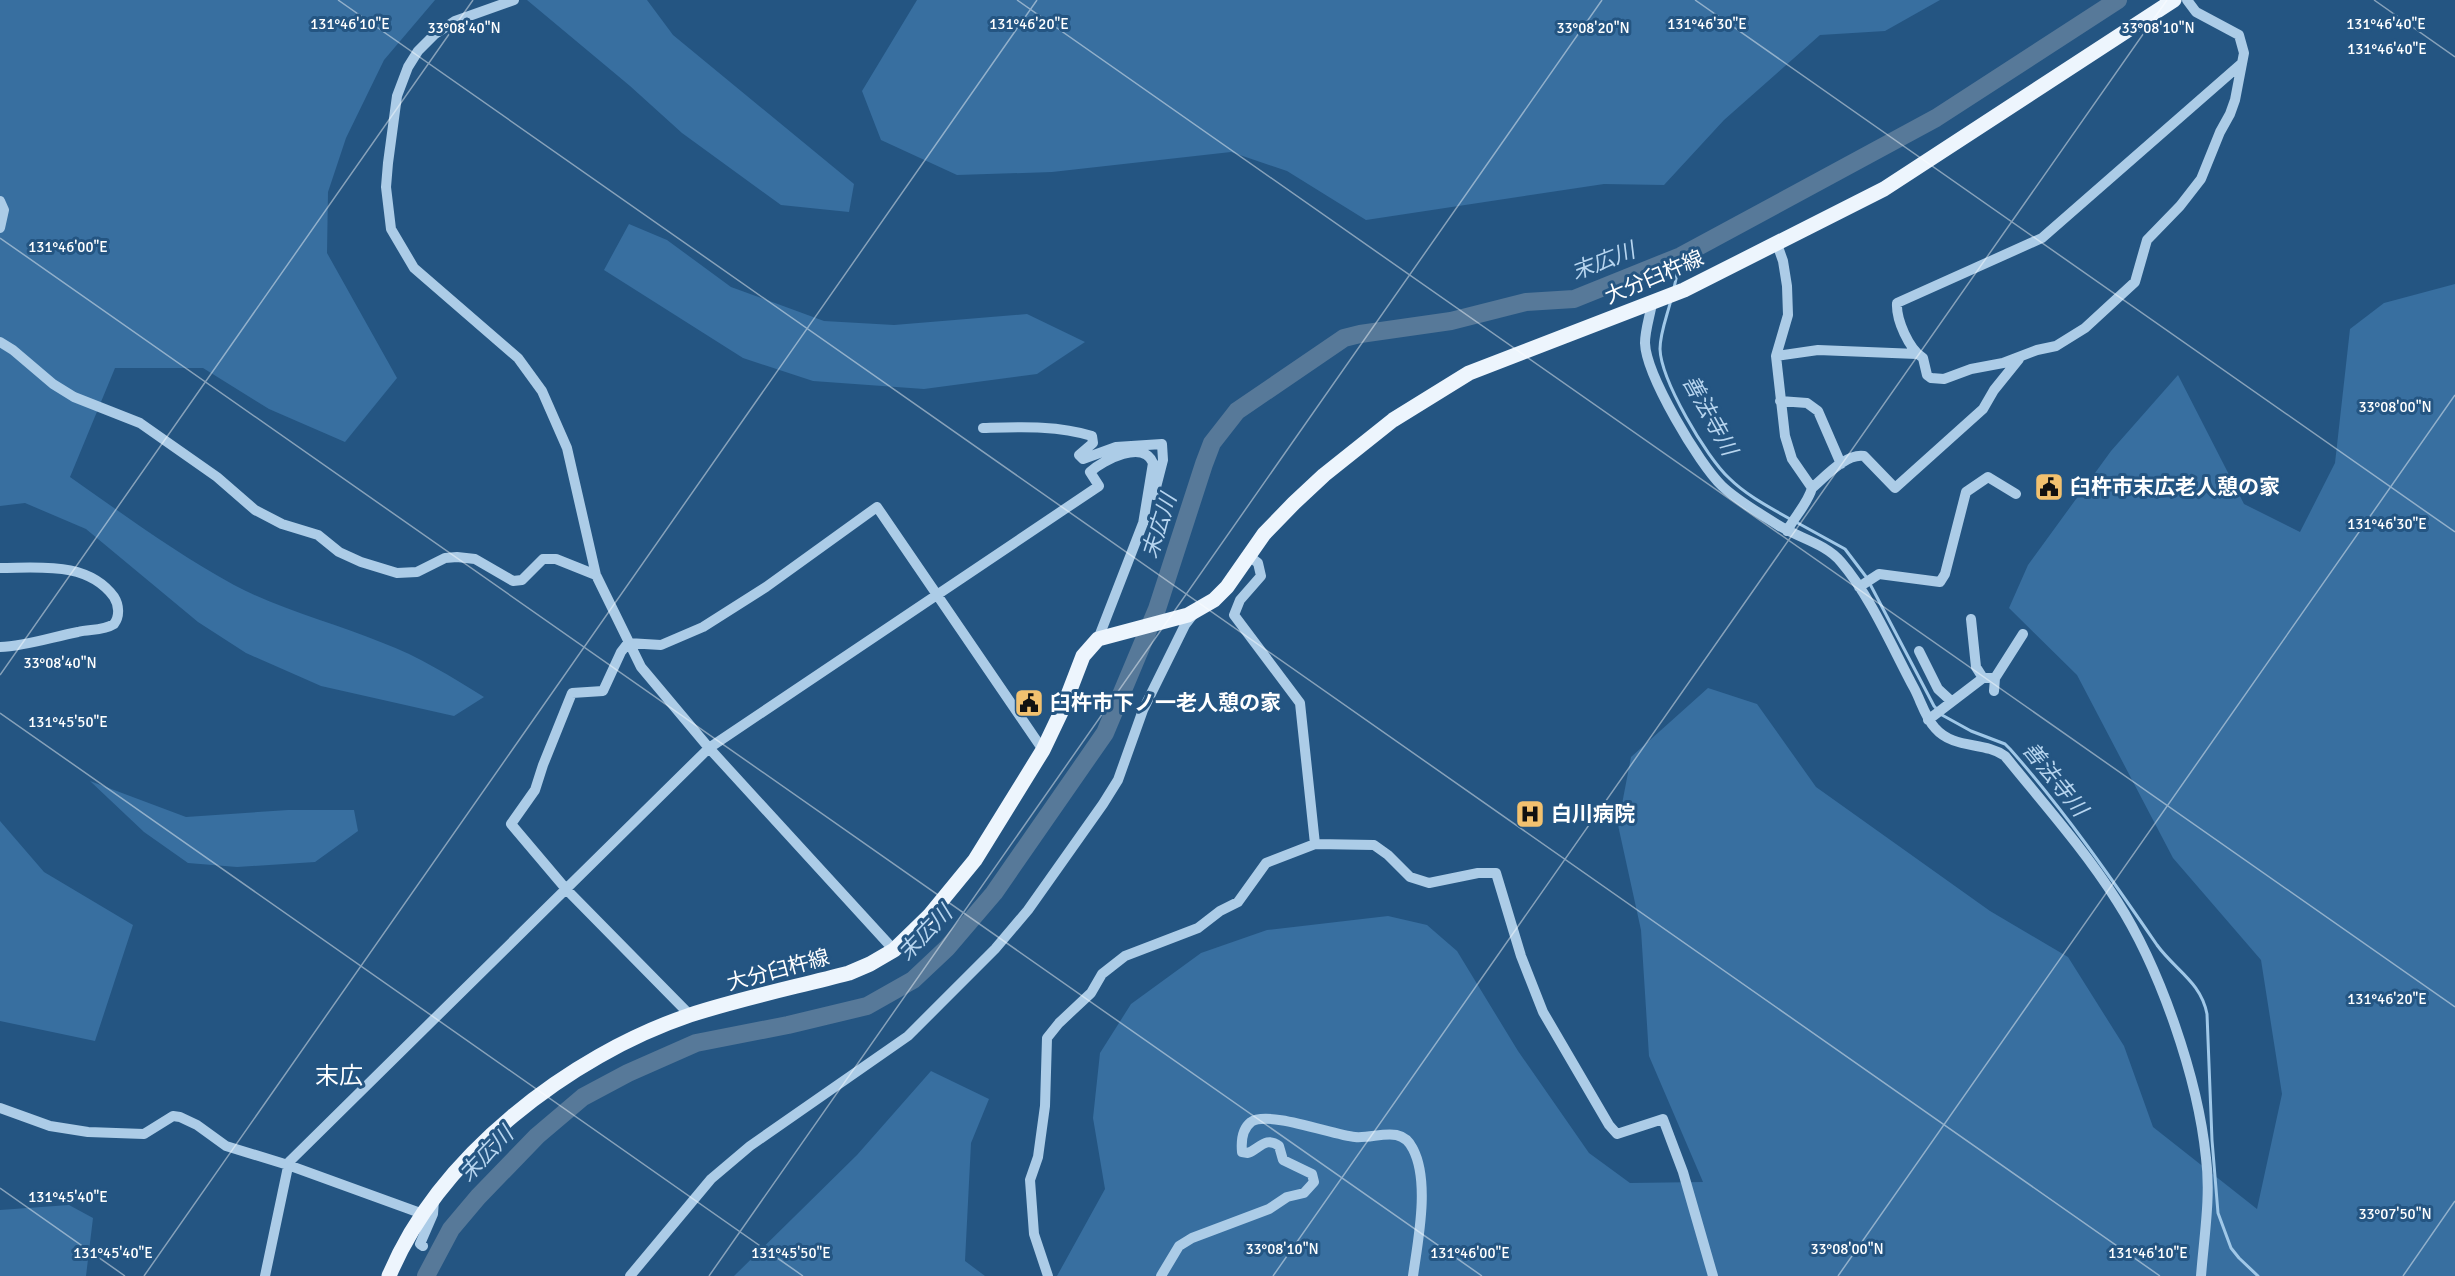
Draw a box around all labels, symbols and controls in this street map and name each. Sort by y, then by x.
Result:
text: 131°46'10"E [310,15,390,33]
text: 131°46'20"E [989,15,1069,33]
text: 131°46'30"E [1667,15,1747,33]
text: 131°46'40"E [2346,15,2426,33]
text: 33°08'40"N [427,19,501,37]
text: 33°08'20"N [1556,19,1630,37]
text: 33°08'10"N [2121,19,2195,37]
text: 131°46'40"E [2347,40,2427,58]
water label: 末広川 [1567,236,1641,285]
text: 131°46'00"E [28,238,108,256]
street label: 大分臼杵線 [1601,245,1707,309]
water label: 善法寺川 [1677,370,1744,462]
text: 33°08'00"N [2358,398,2432,416]
public building icon: 臼杵市末広老人憩の家 [2033,471,2065,503]
place label: 臼杵市末広老人憩の家 [2070,474,2280,500]
water label: 末広川 [1136,489,1183,562]
text: 131°46'30"E [2347,515,2427,533]
text: 33°08'40"N [23,654,97,672]
public building icon: 臼杵市下ノ一老人憩の家 [1013,687,1045,719]
place label: 臼杵市下ノ一老人憩の家 [1050,690,1281,716]
text: 131°45'50"E [28,713,108,731]
water label: 善法寺川 [2017,736,2094,823]
hospital icon: 白川病院 [1514,798,1546,830]
place label: 白川病院 [1551,801,1635,827]
water label: 末広川 [892,898,959,966]
street label: 大分臼杵線 [724,944,832,996]
text: 131°46'20"E [2347,990,2427,1008]
district label: 末広 [315,1061,363,1091]
water label: 末広川 [453,1119,520,1187]
text: 131°45'40"E [28,1188,108,1206]
text: 33°07'50"N [2358,1205,2432,1223]
text: 33°08'10"N [1245,1240,1319,1258]
text: 33°08'00"N [1810,1240,1884,1258]
text: 131°45'40"E [73,1244,153,1262]
text: 131°45'50"E [751,1244,831,1262]
text: 131°46'00"E [1430,1244,1510,1262]
text: 131°46'10"E [2108,1244,2188,1262]

